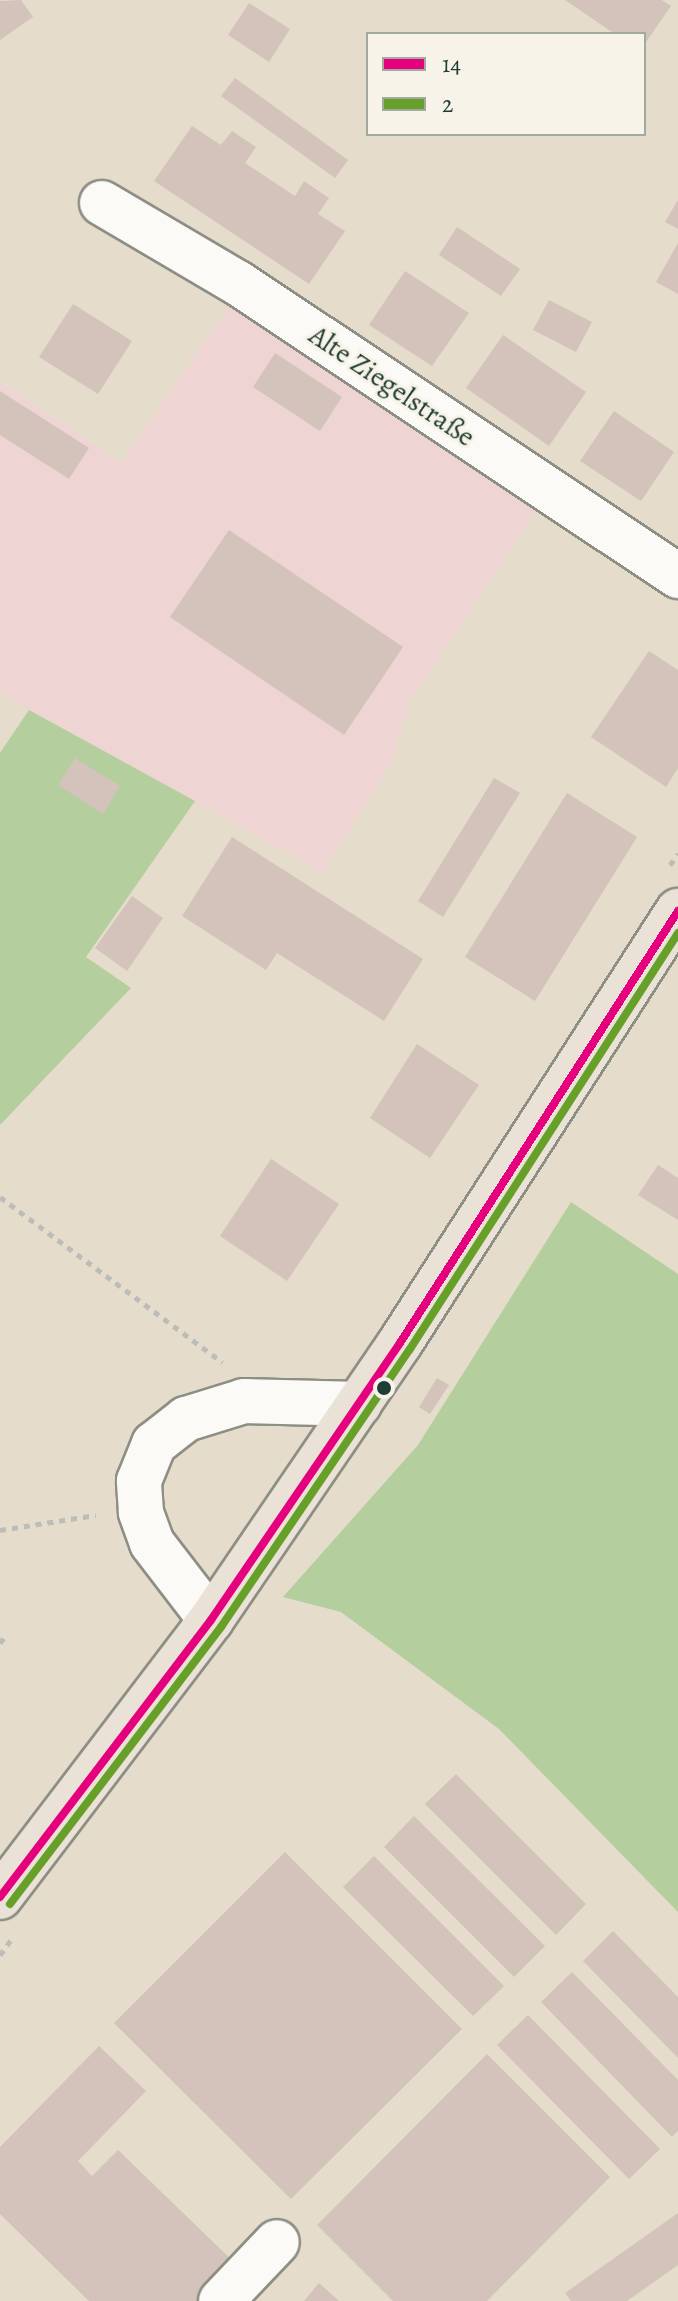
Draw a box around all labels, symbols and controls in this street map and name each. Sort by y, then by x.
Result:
legend [366,32,646,136]
text: 14 [442,48,461,80]
text: 2 [442,88,453,120]
street label: Alte Ziegelstraße [303,318,481,454]
unlabelled marker [376,1380,392,1396]

